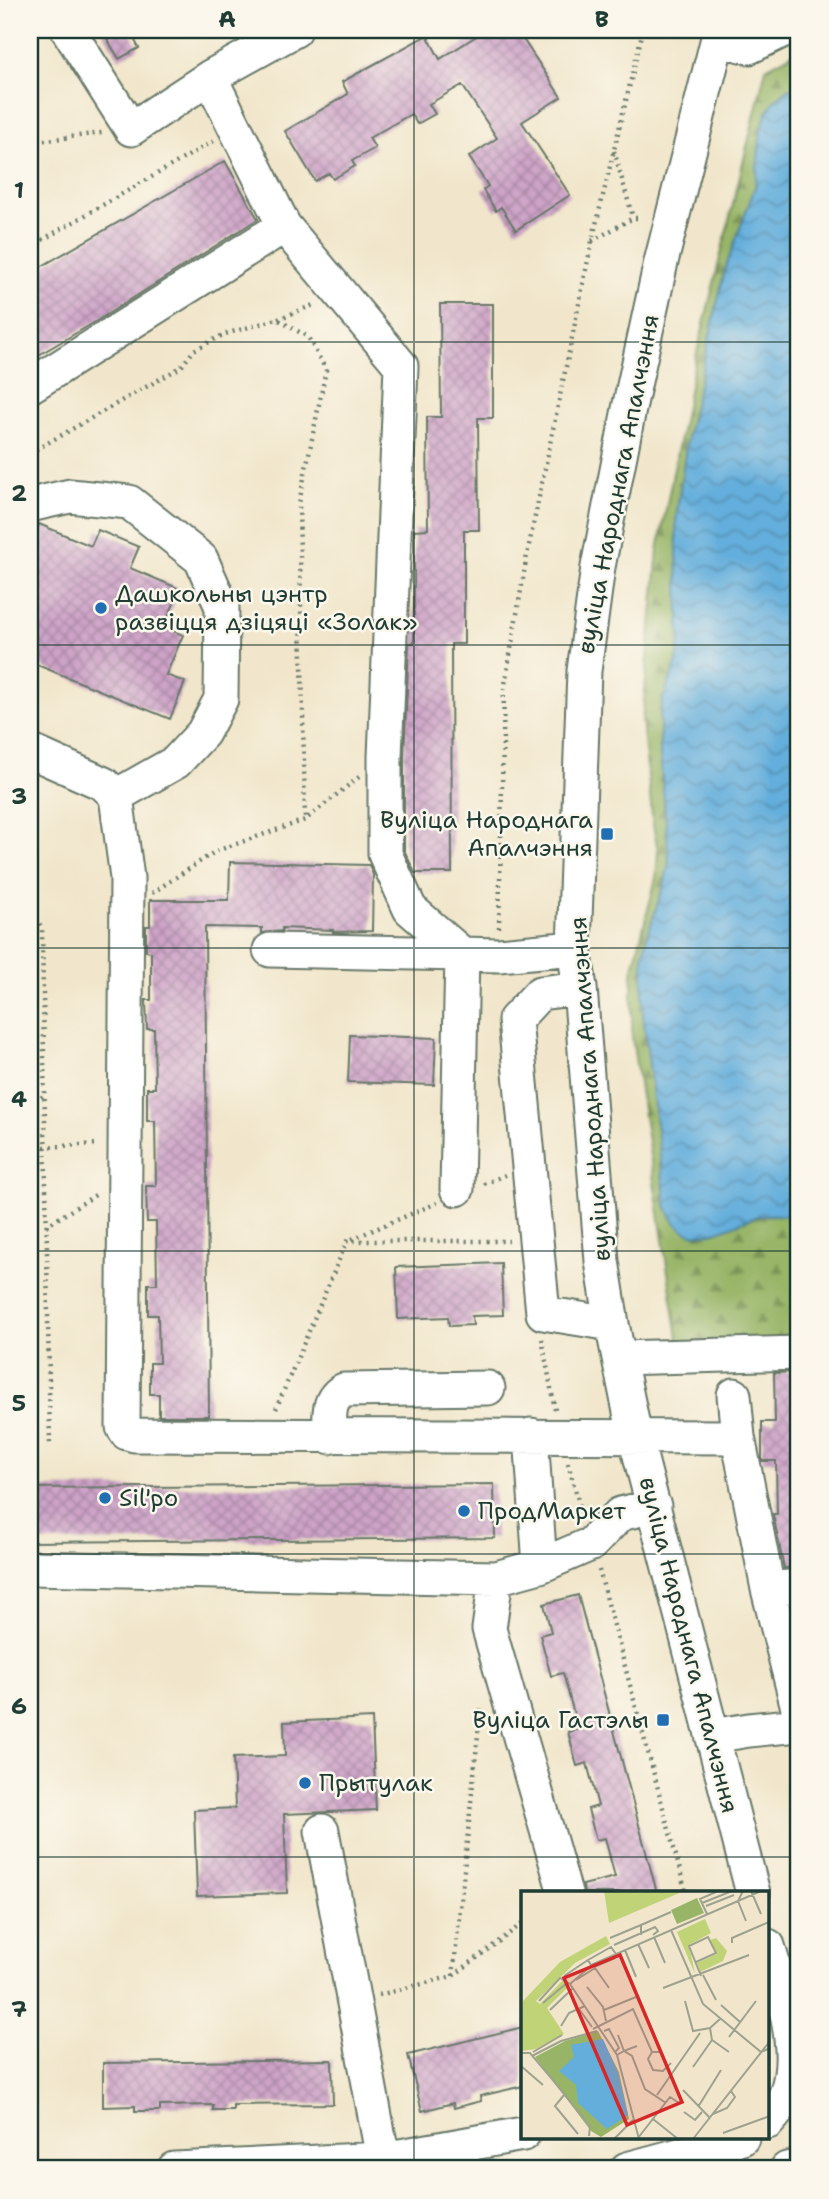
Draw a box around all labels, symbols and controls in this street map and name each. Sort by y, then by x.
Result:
text: A [218,4,236,34]
text: B [595,4,609,34]
text: 1 [14,175,24,205]
street label: вуліца Народнага Апалчэння [569,311,667,657]
text: 2 [11,478,27,508]
place label: Дашкольны цэнтр развіцця дзіцяці «Золак» [115,578,417,638]
marker: Дашкольны цэнтр развіцця дзіцяці «Золак» [93,600,109,616]
text: 3 [11,781,27,811]
place label: Вуліца Народнага Апалчэння [380,804,593,864]
marker: Вуліца Народнага Апалчэння [599,826,615,842]
street label: вуліца Народнага Апалчэння [562,916,618,1262]
text: 4 [11,1084,27,1114]
text: 5 [12,1388,26,1418]
street label: вуліца Народнага Апалчэння [632,1473,746,1817]
place label: Sil'po [119,1482,178,1514]
marker: Sil'po [97,1490,113,1506]
place label: ПродМаркет [478,1495,627,1527]
marker: ПродМаркет [456,1503,472,1519]
text: 6 [11,1691,27,1721]
place label: Вуліца Гастэлы [473,1704,649,1736]
marker: Вуліца Гастэлы [655,1712,671,1728]
place label: Прытулак [319,1767,433,1799]
marker: Прытулак [297,1775,313,1791]
inset map [521,1891,770,2140]
text: 7 [11,1994,27,2024]

